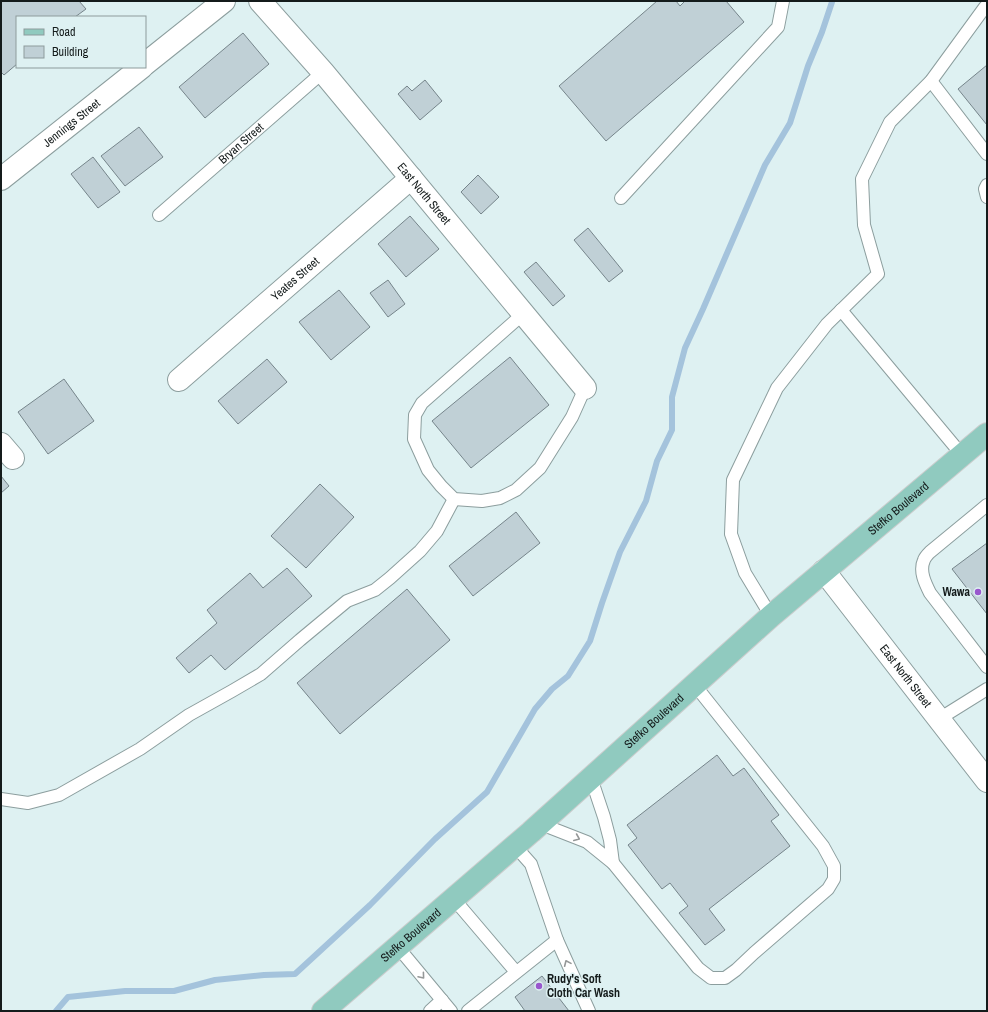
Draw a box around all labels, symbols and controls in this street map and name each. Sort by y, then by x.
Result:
legend [16,16,146,68]
text: Road [52,24,76,40]
text: Building [52,44,89,60]
street label: Jennings Street [39,95,104,151]
street label: Bryan Street [215,119,267,167]
street label: East North Street [394,159,454,228]
street label: Yeates Street [268,253,323,304]
street label: Stefko Boulevard [865,478,932,539]
place label: Wawa [942,584,971,600]
marker: Wawa [973,587,983,597]
street label: East North Street [876,641,935,711]
street label: Stefko Boulevard [621,690,687,752]
one-way arrow [572,833,580,841]
street label: Stefko Boulevard [377,905,445,966]
one-way arrow [564,959,572,967]
place label: Rudy's Soft Cloth Car Wash [547,971,620,1001]
one-way arrow [418,972,425,979]
marker: Rudy's Soft Cloth Car Wash [534,981,544,991]

